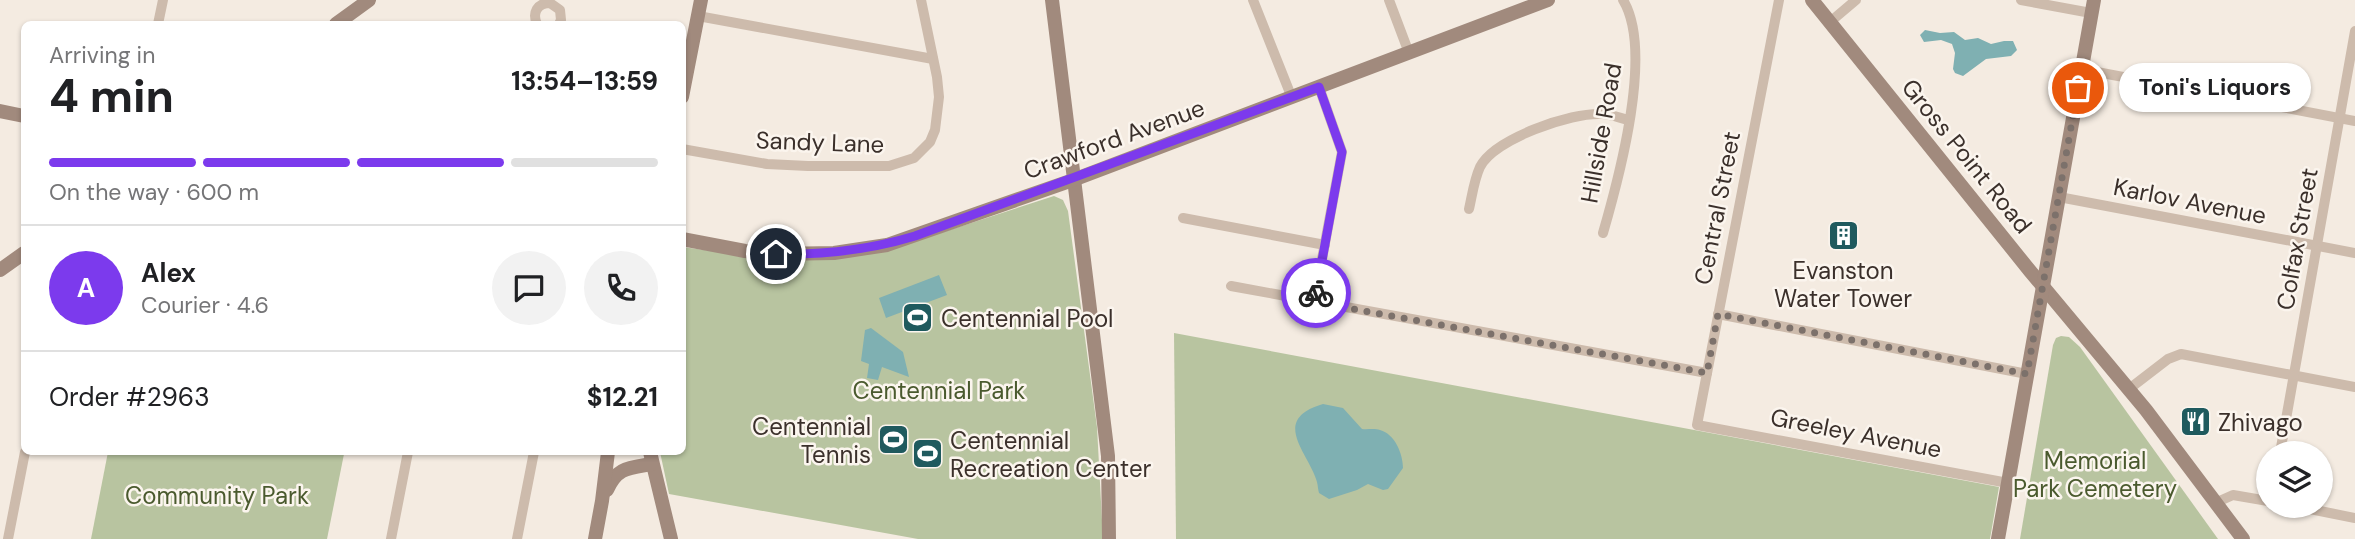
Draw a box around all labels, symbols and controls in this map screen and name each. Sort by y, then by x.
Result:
text: Arriving in [49,40,155,70]
pin [2048,58,2108,118]
street label: Hillside Road [1573,61,1629,205]
text: 13:54–13:59 [511,64,658,98]
callout: Toni's Liquors [2120,64,2312,112]
text: 4 min [49,66,174,126]
icon: bag [2059,69,2097,107]
street label: Gross Point Road [1895,72,2039,240]
text: Toni's Liquors [2139,72,2291,102]
street label: Crawford Avenue [1019,92,1209,186]
street label: Sandy Lane [755,124,885,160]
street label: Central Street [1687,129,1747,287]
street label: Colfax Street [2269,165,2325,313]
street label: Karlov Avenue [2111,171,2269,231]
text: On the way · 600 m [49,177,259,207]
building icon: Evanston Water Tower [1826,219,1860,253]
pin [746,224,806,284]
icon: home [757,235,795,273]
button: chat [492,251,566,325]
button: phone [584,251,658,325]
place label: Evanston Water Tower [1774,255,1912,314]
text: Alex [141,256,196,290]
courier [1281,258,1351,328]
text: A [77,271,95,305]
icon: bike [1297,274,1335,312]
text: Courier · 4.6 [141,290,269,320]
sports icon: Centennial Pool [901,301,935,335]
place label: Centennial Pool [941,303,1113,334]
park label: Centennial Park [853,375,1025,406]
text: Order #2963 [49,380,210,414]
text: $12.21 [587,380,658,414]
street label: Greeley Avenue [1768,401,1944,465]
restaurant icon: Zhivago [2178,405,2212,439]
place label: Zhivago [2218,407,2303,438]
place label: Centennial Tennis [752,411,871,470]
sports icon: Centennial Tennis [877,423,911,457]
place label: Centennial Recreation Center [950,425,1152,484]
sports icon: Centennial Recreation Center [910,437,944,471]
map controls [2256,441,2333,518]
button: layers [2256,441,2333,518]
park label: Memorial Park Cemetery [2013,445,2177,504]
park label: Community Park [125,480,309,511]

